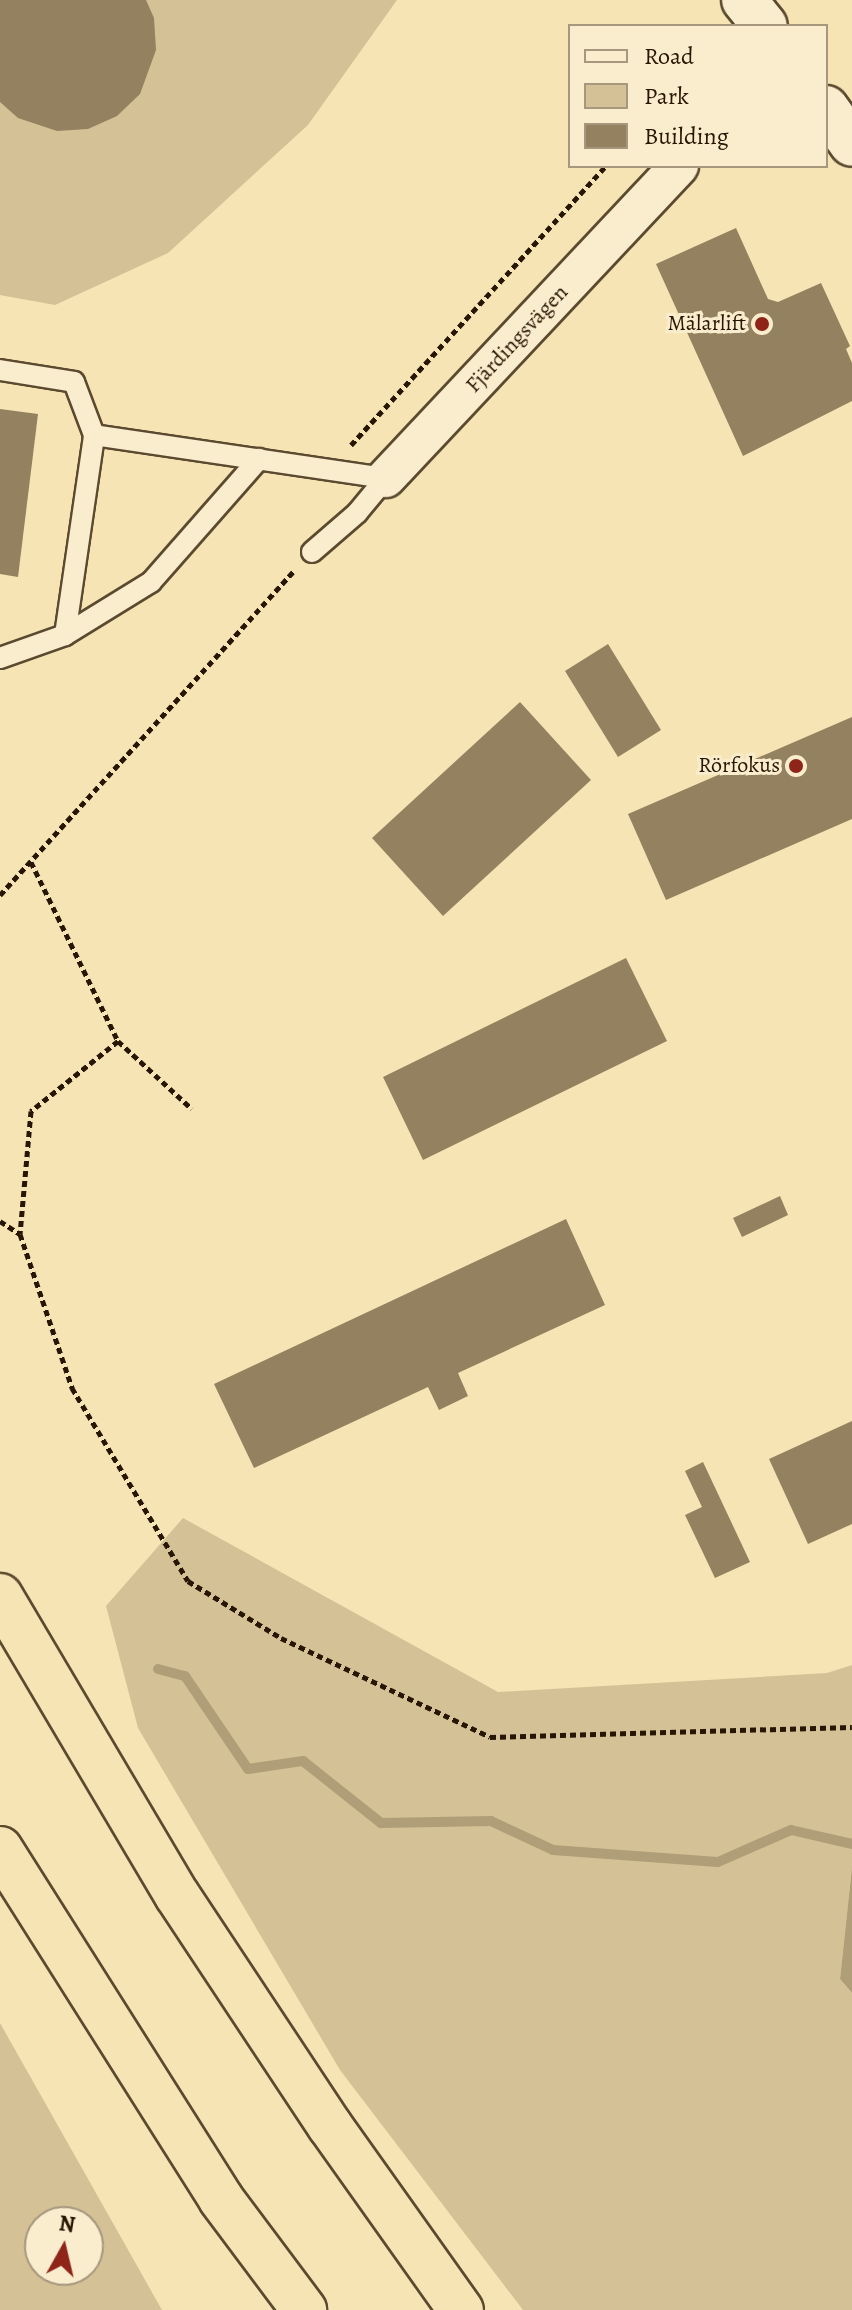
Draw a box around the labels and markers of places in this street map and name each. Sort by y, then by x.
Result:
place label: Mälarlift [667,311,746,337]
marker: Mälarlift [753,315,771,333]
place label: Rörfokus [698,753,780,779]
marker: Rörfokus [787,757,805,775]

